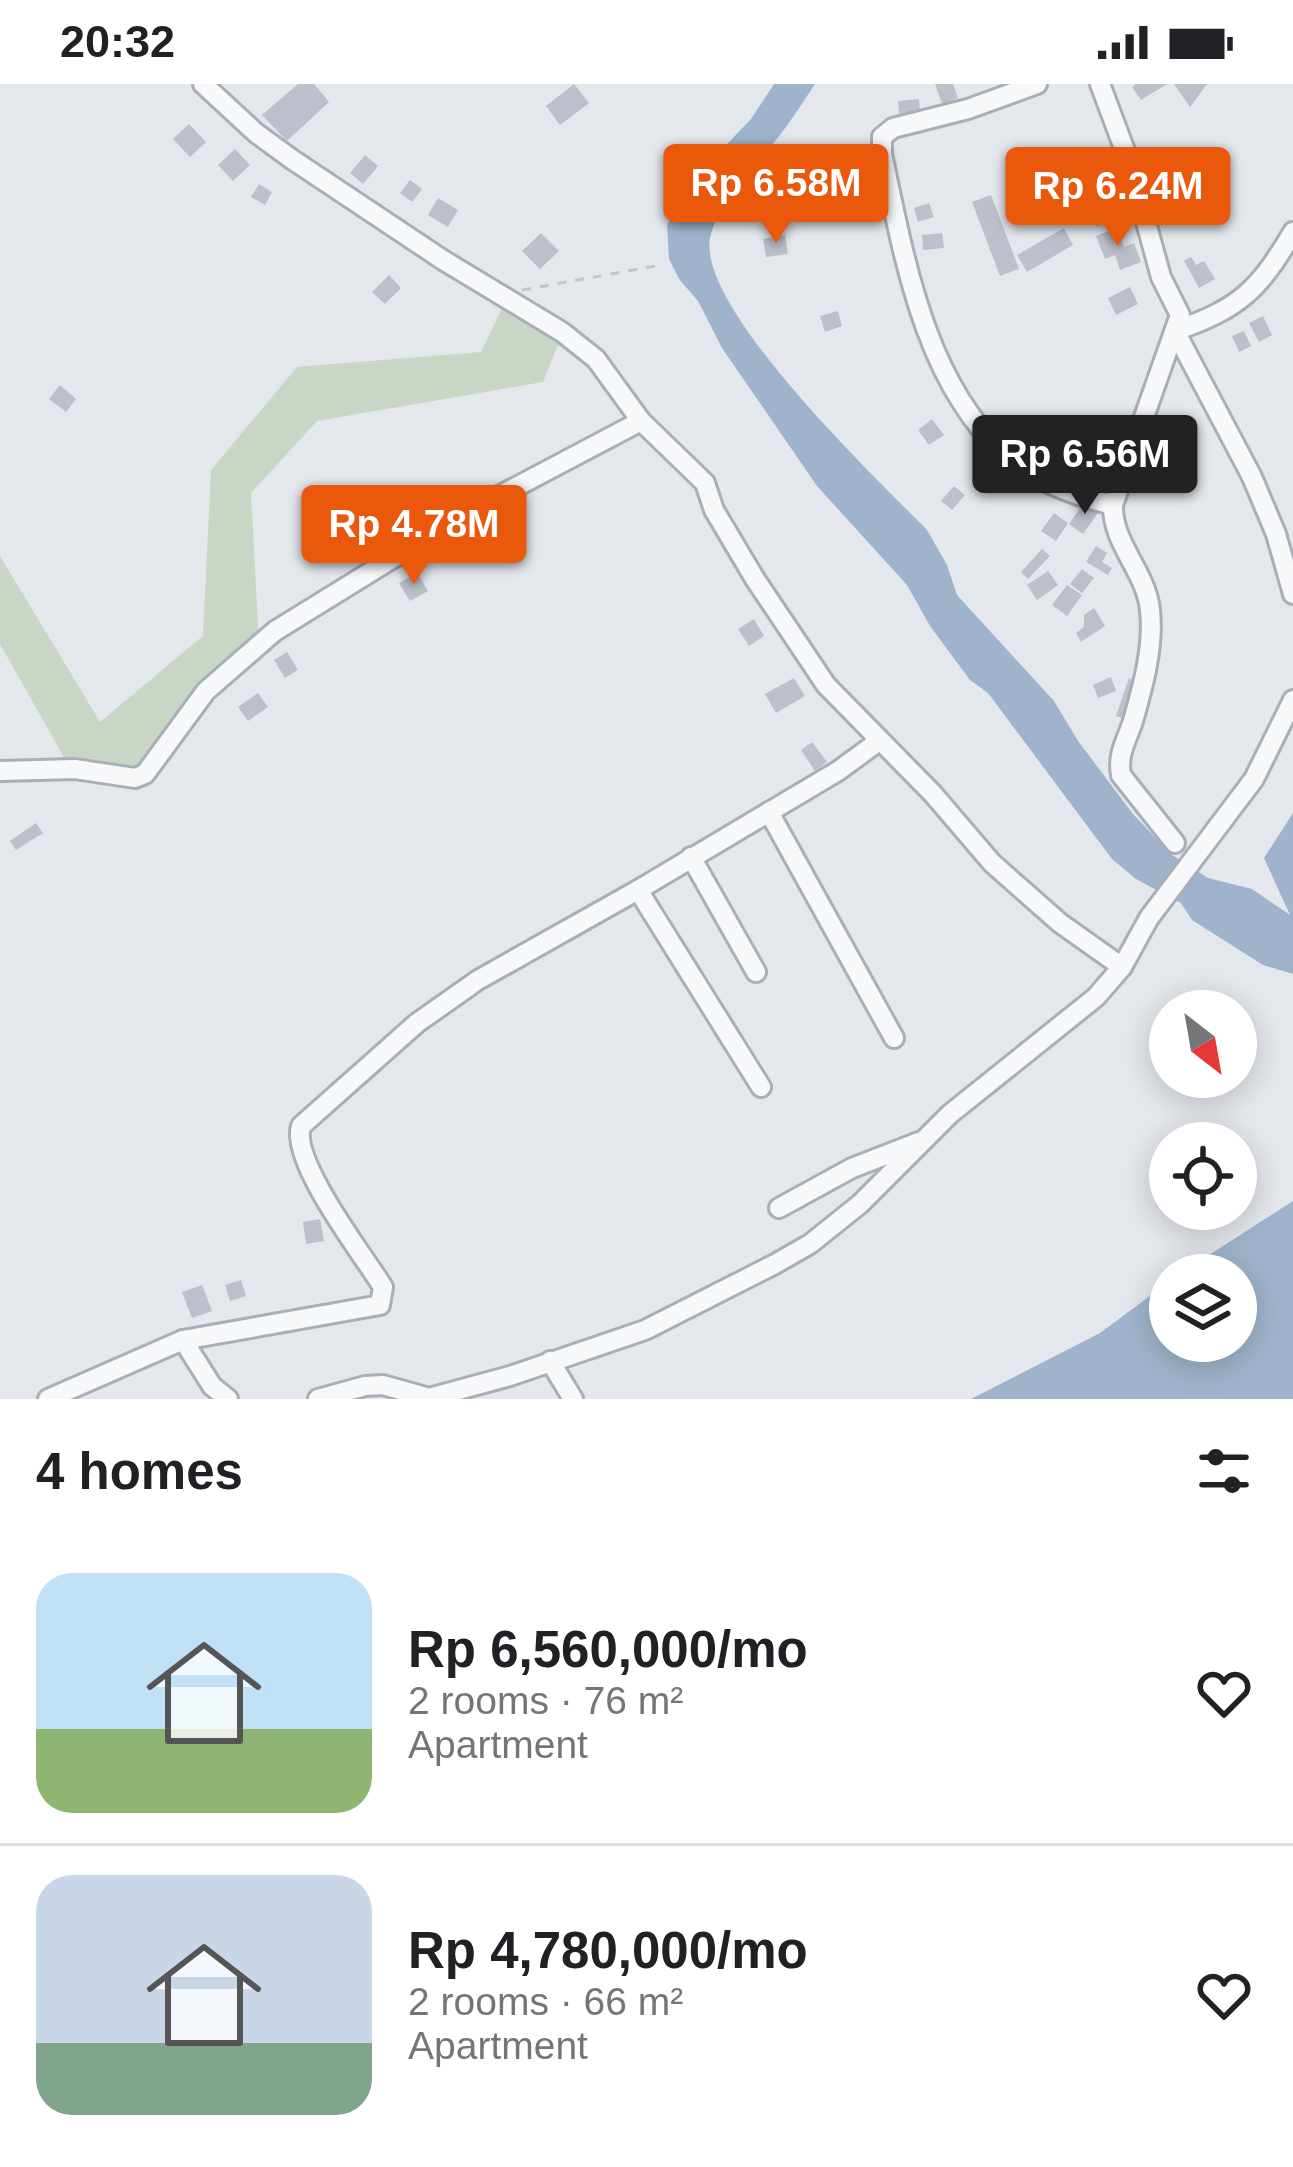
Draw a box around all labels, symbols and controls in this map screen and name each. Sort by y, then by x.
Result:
text: 20:32 [60,16,175,67]
pin: Rp 6.58M [652,144,900,246]
pin: Rp 6.24M [994,147,1242,249]
text: Rp 6.58M [690,161,862,204]
text: Rp 6.24M [1032,164,1204,207]
pin: Rp 6.56M [961,415,1209,517]
text: Rp 6.56M [999,432,1171,475]
pin: Rp 4.78M [290,485,538,587]
text: Rp 4.78M [328,502,500,545]
north arrow [1149,990,1257,1098]
map controls [1149,990,1257,1362]
button: locate [1149,1122,1257,1230]
button: layers [1149,1254,1257,1362]
icon: filters [1191,1438,1257,1504]
text: 4 homes [36,1443,243,1500]
icon: home [132,1621,276,1765]
text: Rp 6,560,000/mo [408,1621,808,1678]
icon: heart [1191,1660,1257,1726]
text: 2 rooms · 76 m² [408,1679,683,1722]
text: Apartment [408,1723,588,1766]
text: Rp 4,780,000/mo [408,1922,808,1979]
icon: home [132,1923,276,2067]
icon: heart [1191,1962,1257,2028]
text: 2 rooms · 66 m² [408,1980,683,2023]
text: Apartment [408,2024,588,2067]

